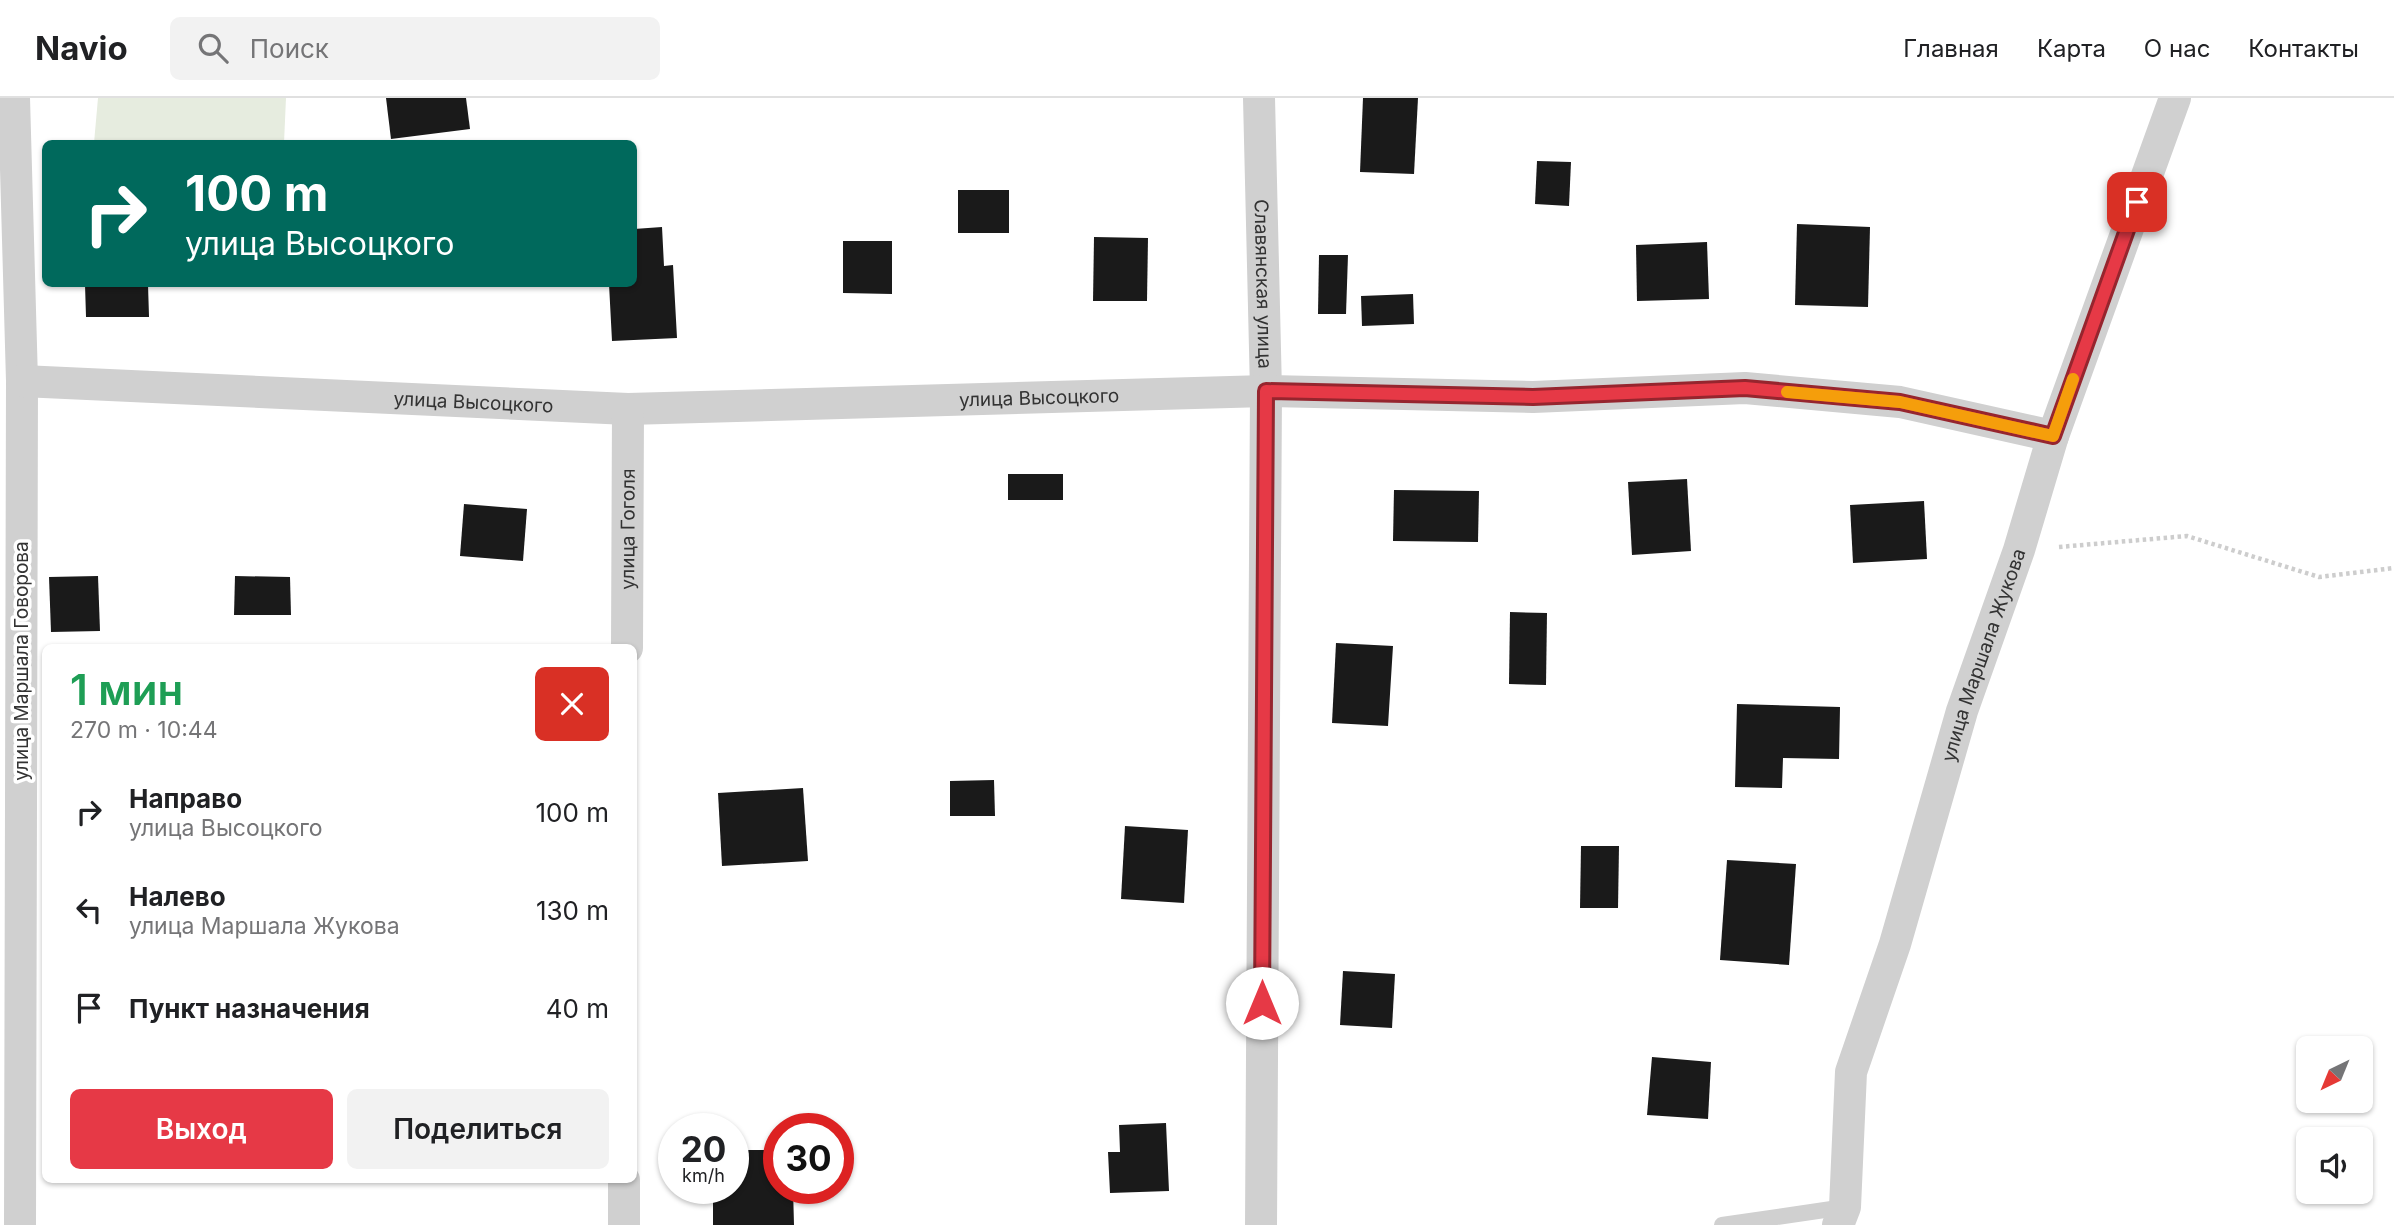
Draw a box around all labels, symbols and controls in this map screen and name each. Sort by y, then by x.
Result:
search box [170,17,660,80]
text: Navio [35,28,128,68]
icon: search [194,29,232,67]
text: Поиск [250,33,329,64]
text: Главная [1903,34,1999,63]
text: Карта [2037,34,2106,63]
text: О нас [2144,34,2210,63]
text: Контакты [2248,34,2359,63]
text: 100 m [185,164,329,223]
icon: right [70,168,161,259]
pin [2107,172,2167,232]
icon: arrive [2118,183,2156,221]
street label: Славянская улица [1249,199,1276,369]
text: улица Высоцкого [185,224,454,263]
street label: улица Высоцкого [959,384,1120,412]
street label: улица Высоцкого [393,387,554,418]
street label: улица Гоголя [616,468,640,590]
street label: улица Маршала Говорова [10,541,33,781]
street label: улица Маршала Жукова [1937,546,2031,764]
text: 1 мин [70,664,183,715]
button: close [535,667,609,741]
text: 270 m · 10:44 [70,716,218,744]
text: Направо [129,783,242,814]
icon: right [70,793,108,831]
text: 100 m [536,797,609,828]
text: улица Высоцкого [129,814,323,842]
text: Налево [129,881,226,912]
icon: left [70,891,108,929]
text: 130 m [536,895,609,926]
text: улица Маршала Жукова [129,912,400,940]
position arrow [1225,966,1299,1040]
icon: arrive [70,989,108,1027]
text: Пункт назначения [129,993,370,1024]
text: 40 m [546,993,609,1024]
north arrow [2296,1036,2373,1113]
map controls [2296,1036,2373,1204]
button: Выход [70,1089,333,1169]
button: Поделиться [347,1089,609,1169]
speed limit sign: 30 [763,1113,854,1204]
button: sound [2296,1127,2373,1204]
text: 20 [681,1128,726,1170]
text: km/h [682,1165,725,1186]

